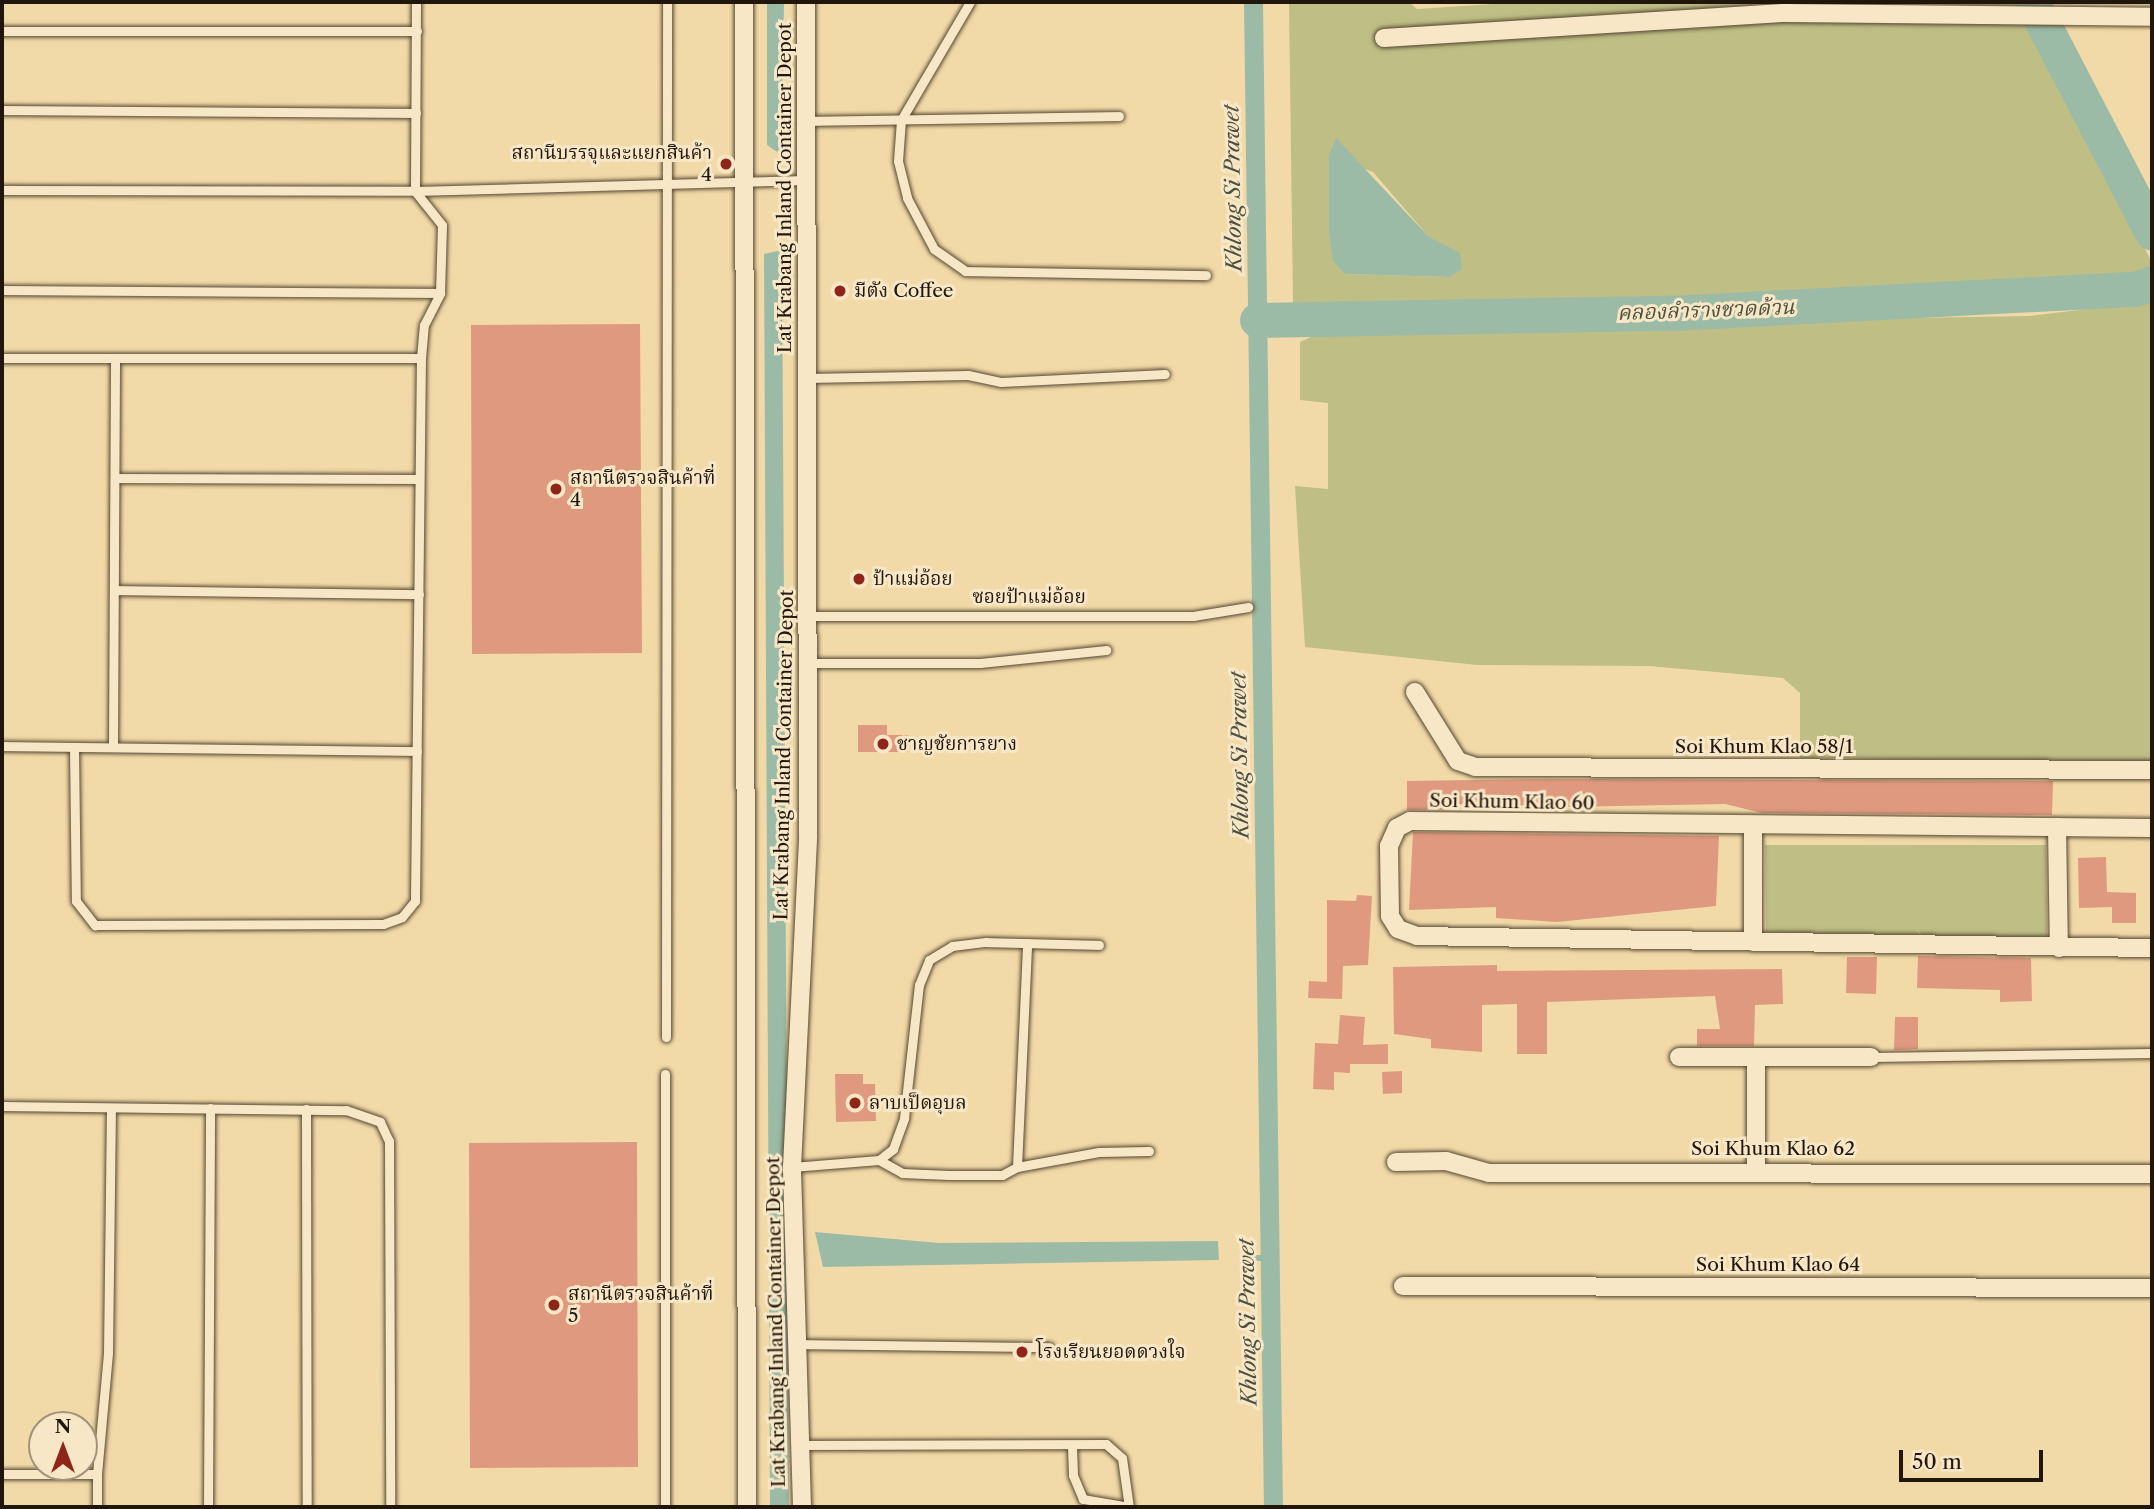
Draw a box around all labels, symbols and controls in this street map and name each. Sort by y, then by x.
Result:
street label: Lat Krabang Inland Container Depot [774,22,796,354]
water label: Khlong Si Prawet [1219,104,1247,272]
place label: สถานีบรรจุและแยกสินค้า 4 [511,142,712,186]
marker: สถานีบรรจุและแยกสินค้า 4 [718,156,734,172]
place label: มีตัง Coffee [854,280,953,302]
marker: มีตัง Coffee [832,283,848,299]
water label: คลองลำรางชวดด้วน [1617,294,1795,326]
place label: สถานีตรวจสินค้าที่ 4 [570,467,715,511]
marker: สถานีตรวจสินค้าที่ 4 [548,481,564,497]
place label: ป้าแม่อ้อย [873,568,953,590]
marker: ป้าแม่อ้อย [851,571,867,587]
street label: ซอยป้าแม่อ้อย [972,586,1086,608]
street label: Lat Krabang Inland Container Depot [770,589,798,921]
water label: Khlong Si Prawet [1226,671,1254,839]
place label: ชาญชัยการยาง [897,733,1017,755]
marker: ชาญชัยการยาง [875,736,891,752]
street label: Soi Khum Klao 58/1 [1675,736,1853,758]
street label: Soi Khum Klao 60 [1429,789,1595,815]
place label: ลาบเป็ดอุบล [869,1092,967,1114]
marker: ลาบเป็ดอุบล [847,1095,863,1111]
street label: Soi Khum Klao 62 [1691,1138,1855,1160]
street label: Lat Krabang Inland Container Depot [762,1156,790,1488]
water label: Khlong Si Prawet [1234,1238,1262,1406]
street label: Soi Khum Klao 64 [1696,1254,1860,1276]
place label: สถานีตรวจสินค้าที่ 5 [568,1283,713,1327]
marker: สถานีตรวจสินค้าที่ 5 [546,1297,562,1313]
place label: โรงเรียนยอดดวงใจ [1036,1341,1186,1363]
marker: โรงเรียนยอดดวงใจ [1014,1344,1030,1360]
north arrow [28,1411,98,1481]
text: N [55,1415,71,1438]
scale bar [1902,1436,2046,1480]
text: 50 m [1912,1449,1962,1474]

